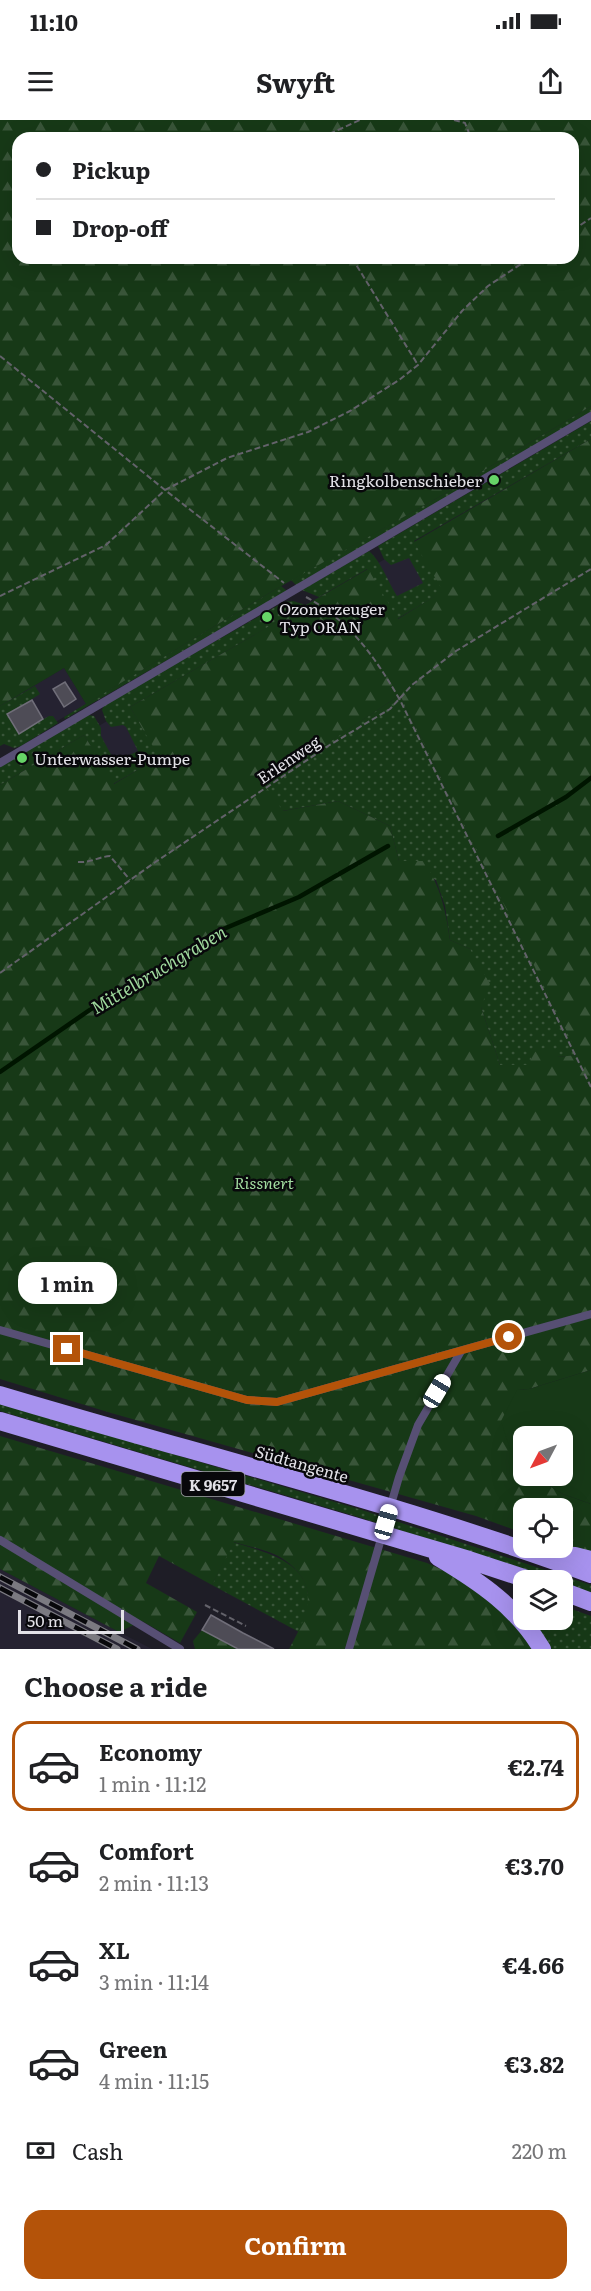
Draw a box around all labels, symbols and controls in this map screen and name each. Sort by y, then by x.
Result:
text: 11:10 [30,5,78,38]
text: Swyft [256,61,335,101]
icon: menu [24,65,57,98]
icon: share [534,65,567,98]
text: Pickup [72,153,150,186]
text: Drop-off [72,211,168,244]
place label: Ringkolbenschieber [329,468,482,492]
marker: Ringkolbenschieber [487,473,501,487]
place label: Ozonerzeuger Typ ORAN [279,596,385,638]
marker: Ozonerzeuger Typ ORAN [260,610,274,624]
street label: Erlenweg [252,729,324,789]
place label: Unterwasser-Pumpe [34,746,190,770]
marker: Unterwasser-Pumpe [15,751,29,765]
water label: Mittelbruchgraben [85,918,231,1020]
park label: Rissnert [234,1170,295,1194]
callout: 1 min [17,1262,116,1304]
text: 1 min [41,1268,94,1298]
route start [495,1323,522,1350]
route end [53,1335,80,1362]
car [420,1371,454,1411]
north arrow [513,1426,573,1486]
map controls [513,1426,573,1630]
street label: Südtangente [252,1438,352,1488]
road number: K 9657 [182,1472,244,1496]
button: locate [513,1498,573,1558]
car [372,1502,400,1542]
button: layers [513,1570,573,1630]
scale bar [18,1607,124,1634]
text: 50 m [27,1608,63,1632]
text: Choose a ride [24,1665,207,1705]
text: Economy [99,1735,202,1768]
icon: car [27,1739,81,1793]
text: €2.74 [508,1750,564,1783]
text: 1 min · 11:12 [99,1768,206,1798]
text: Comfort [99,1834,194,1867]
icon: car [27,1838,81,1892]
text: €3.70 [505,1849,564,1882]
text: 2 min · 11:13 [99,1867,209,1897]
text: XL [99,1933,130,1966]
icon: car [27,1937,81,1991]
text: €4.66 [502,1948,564,1981]
text: 3 min · 11:14 [99,1966,209,1996]
text: Green [99,2032,168,2065]
icon: car [27,2036,81,2090]
text: €3.82 [505,2047,564,2080]
text: 4 min · 11:15 [99,2065,209,2095]
icon: cash [24,2134,57,2167]
text: Cash [72,2134,123,2167]
text: 220 m [512,2135,567,2165]
button: Confirm [24,2210,567,2279]

